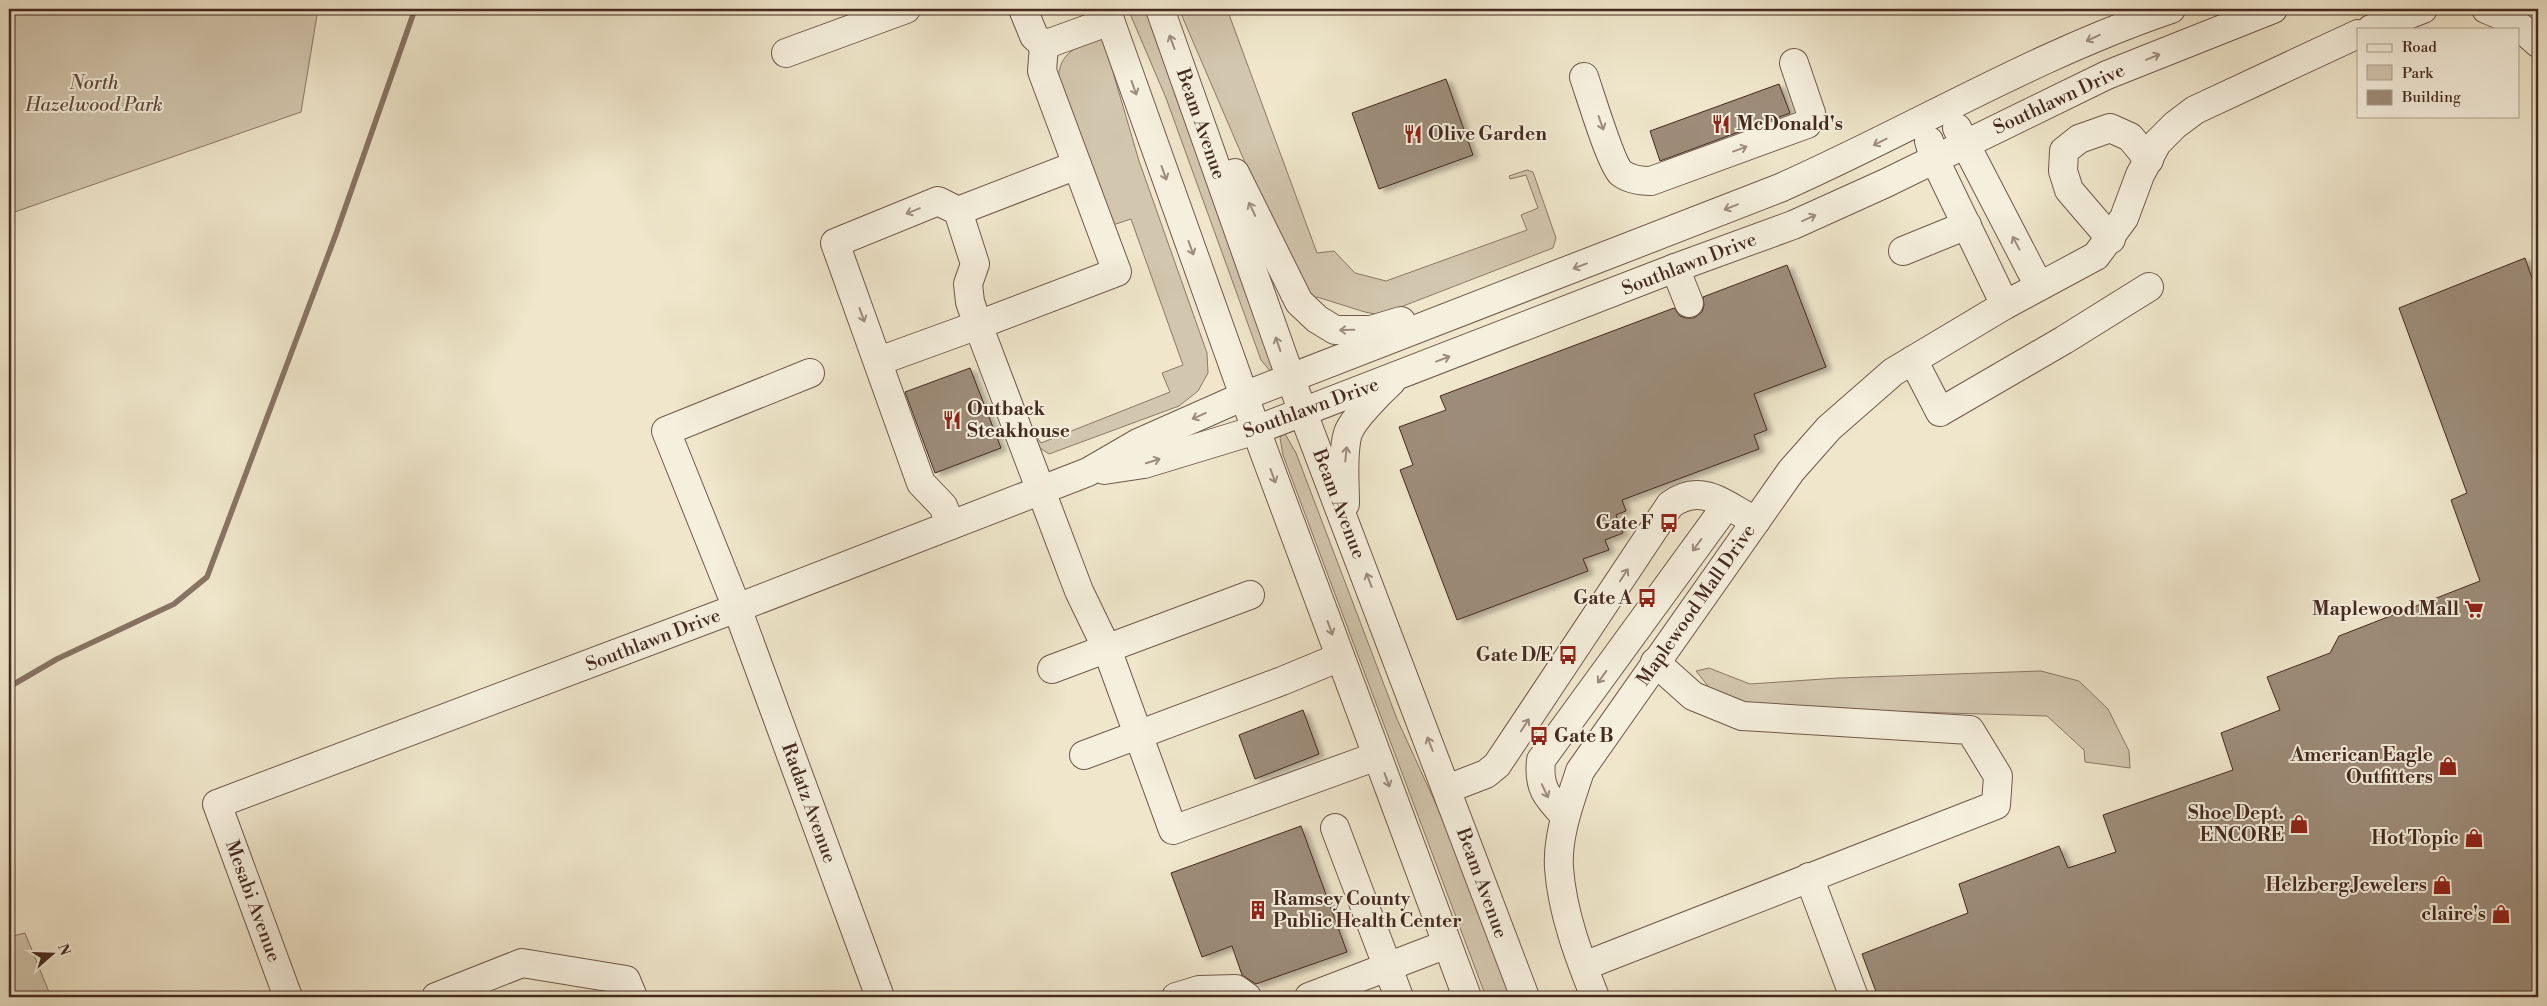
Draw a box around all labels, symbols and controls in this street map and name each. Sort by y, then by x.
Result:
legend [2357,28,2520,118]
one-way arrow [2086,34,2101,44]
one-way arrow [1167,35,1176,50]
text: Road [2402,38,2437,57]
one-way arrow [2145,51,2160,61]
street label: Southlawn Drive [1989,58,2129,140]
street label: Beam Avenue [1170,64,1231,183]
text: Park [2402,64,2434,83]
park label: North Hazelwood Park [24,71,163,117]
one-way arrow [1130,79,1139,95]
text: Building [2401,88,2461,107]
place label: McDonald's [1736,112,1843,136]
restaurant icon: McDonald's [1710,113,1732,135]
one-way arrow [1597,115,1606,130]
place label: Olive Garden [1428,122,1547,146]
restaurant icon: Olive Garden [1402,123,1424,145]
one-way arrow [1873,138,1888,147]
one-way arrow [1732,144,1747,153]
one-way arrow [1160,165,1169,180]
one-way arrow [1247,202,1256,217]
one-way arrow [1724,203,1739,212]
one-way arrow [906,207,921,216]
one-way arrow [1801,212,1816,222]
street label: Southlawn Drive [1618,227,1760,301]
one-way arrow [2011,236,2020,251]
one-way arrow [1187,240,1196,255]
one-way arrow [1573,262,1588,271]
one-way arrow [858,307,867,322]
one-way arrow [1340,325,1356,335]
one-way arrow [1273,337,1282,352]
one-way arrow [1435,353,1450,363]
street label: Southlawn Drive [1240,372,1382,444]
place label: Outback Steakhouse [967,397,1070,443]
restaurant icon: Outback Steakhouse [941,409,963,431]
one-way arrow [1192,412,1207,421]
street label: Beam Avenue [1307,445,1371,562]
one-way arrow [1341,446,1351,462]
one-way arrow [1145,455,1161,465]
one-way arrow [1269,468,1278,483]
place label: Gate F [1595,511,1654,535]
bus stop icon: Gate F [1658,512,1680,534]
street label: Maplewood Mall Drive [1631,520,1761,690]
one-way arrow [1692,538,1702,552]
one-way arrow [1619,568,1629,582]
one-way arrow [1364,573,1373,589]
place label: Gate A [1573,586,1632,610]
bus stop icon: Gate A [1636,587,1658,609]
place label: Maplewood Mall [2312,597,2459,621]
supermarket icon: Maplewood Mall [2463,598,2485,620]
street label: Southlawn Drive [582,603,724,677]
one-way arrow [1326,620,1335,635]
place label: Gate D/E [1476,643,1553,667]
bus stop icon: Gate D/E [1557,644,1579,666]
one-way arrow [1596,670,1607,683]
one-way arrow [1520,718,1530,732]
place label: Gate B [1554,724,1614,748]
bus stop icon: Gate B [1528,725,1550,747]
one-way arrow [1425,736,1434,752]
street label: Radatz Avenue [776,740,842,866]
place label: American Eagle Outfitters [2289,743,2433,789]
shop icon: American Eagle Outfitters [2437,755,2459,777]
one-way arrow [1383,773,1392,788]
one-way arrow [1541,784,1551,799]
place label: Shoe Dept. ENCORE [2188,801,2284,847]
shop icon: Shoe Dept. ENCORE [2288,813,2310,835]
street label: Beam Avenue [1451,824,1513,941]
place label: Hot Topic [2371,826,2459,850]
shop icon: Hot Topic [2463,827,2485,849]
street label: Mesabi Avenue [220,837,286,965]
place label: Helzberg Jewelers [2266,873,2427,897]
shop icon: Helzberg Jewelers [2431,874,2453,896]
place label: Ramsey County Public Health Center [1273,887,1462,933]
building icon: Ramsey County Public Health Center [1247,899,1269,921]
place label: claire's [2421,902,2486,926]
shop icon: claire's [2490,903,2512,925]
north arrow [28,928,78,978]
text: N [53,942,74,958]

